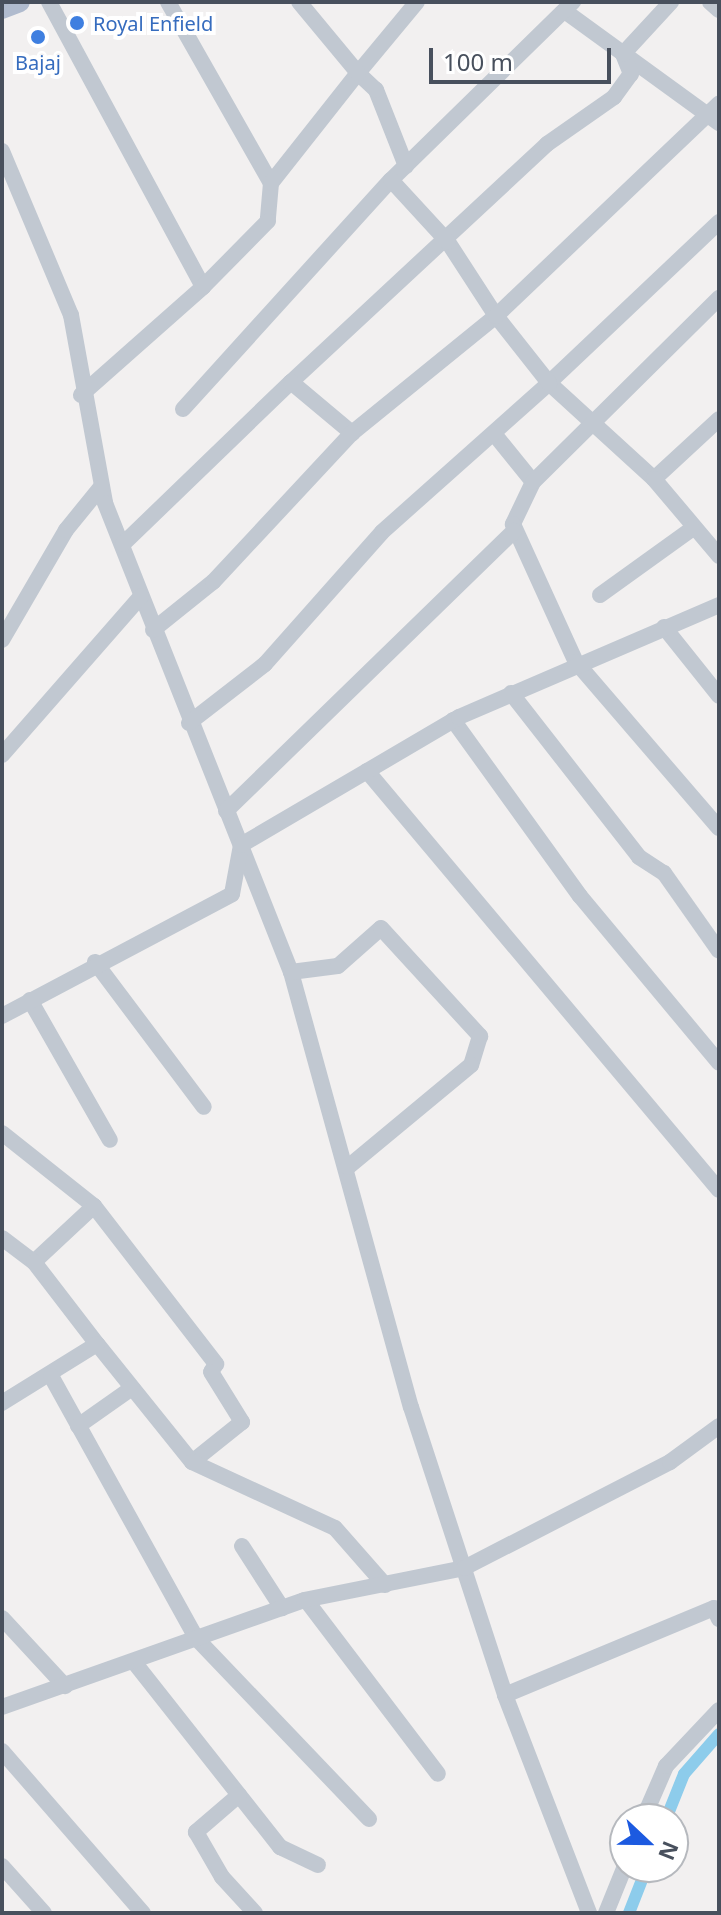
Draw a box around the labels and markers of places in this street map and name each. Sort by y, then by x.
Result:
place label: Royal Enfield [93,11,213,35]
marker: Royal Enfield [68,14,86,32]
marker: Bajaj [29,28,47,46]
place label: Bajaj [15,50,61,74]

